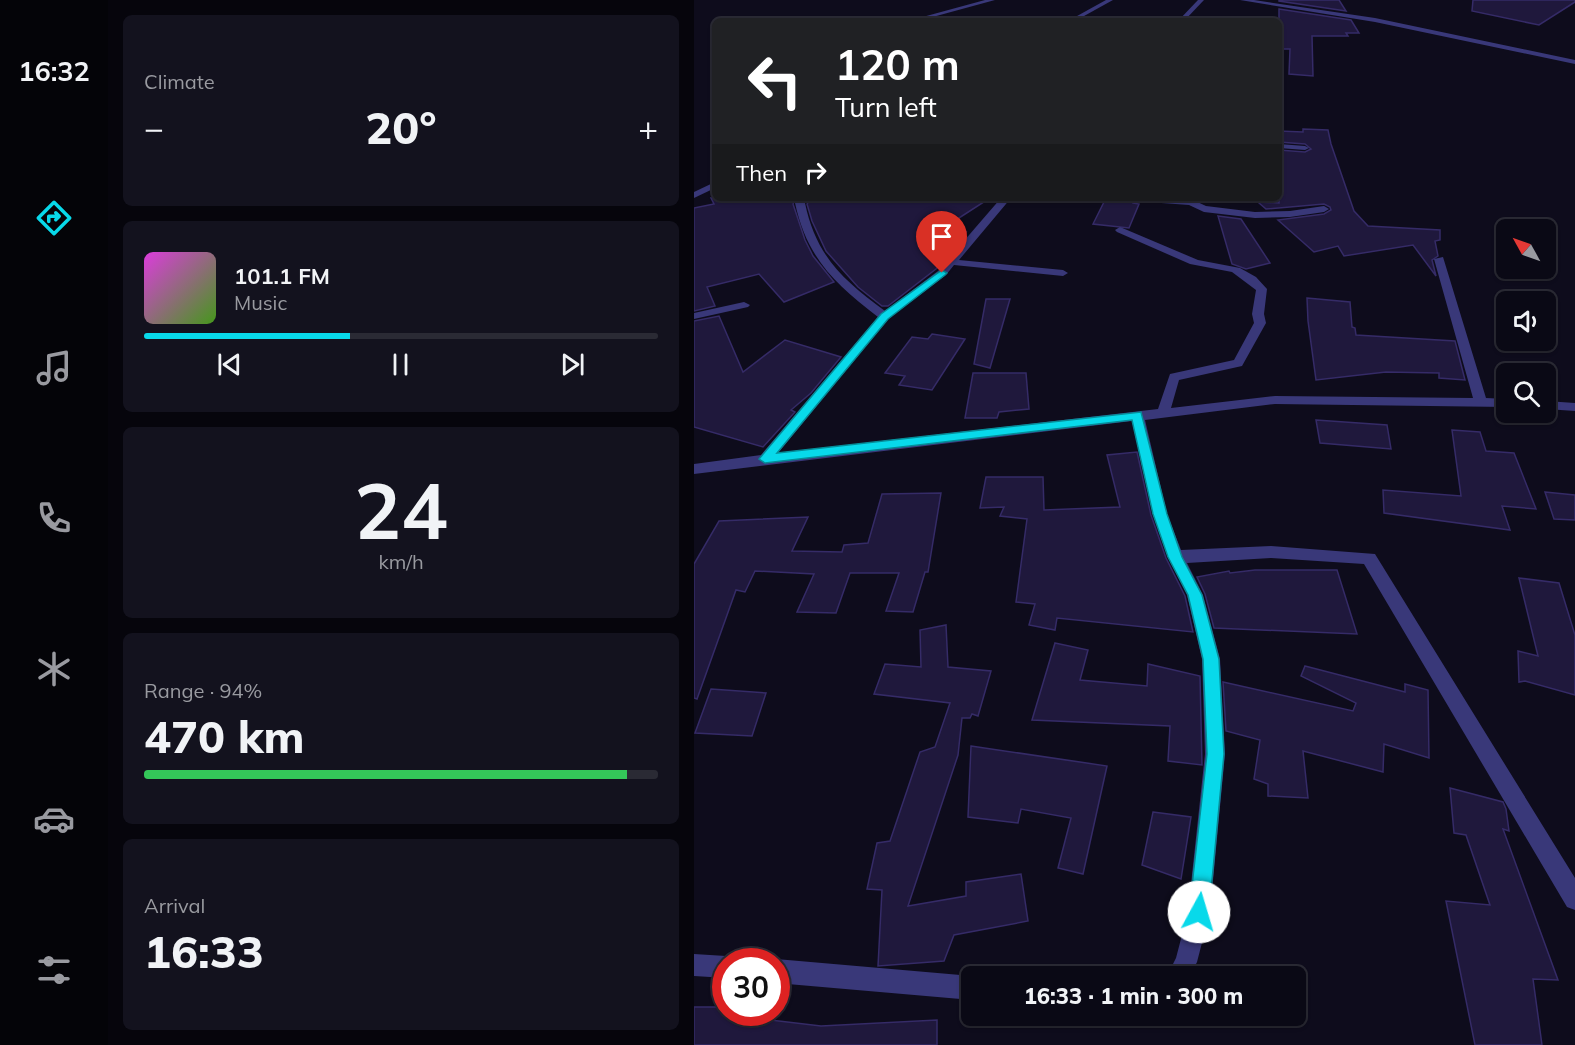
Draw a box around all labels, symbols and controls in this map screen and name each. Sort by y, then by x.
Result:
text: 120 m [835,38,960,91]
icon: left [736,42,814,120]
text: 16:32 [18,54,90,88]
text: Climate [144,69,215,94]
text: Turn left [835,90,937,124]
text: 20° [365,99,437,155]
text: − [144,107,164,148]
text: + [638,107,658,148]
icon: right [799,156,832,189]
text: Then [736,159,787,187]
icon: directions [33,197,75,239]
pin [916,211,967,273]
north arrow [1496,219,1556,279]
map controls [1496,219,1556,423]
icon: arrive [925,220,958,253]
text: 101.1 FM [234,262,330,290]
text: Music [234,290,287,315]
button: sound [1496,291,1556,351]
icon: music [33,347,75,389]
icon: previous [213,348,246,381]
icon: pause [384,348,417,381]
icon: next [556,348,589,381]
button: search [1496,363,1556,423]
text: 24 [354,461,448,559]
icon: phone [33,497,75,539]
text: km/h [378,549,424,574]
icon: climate [33,648,75,690]
text: Range · 94% [144,678,262,703]
text: 470 km [144,708,305,764]
icon: car [33,798,75,840]
position arrow [1167,880,1231,944]
text: Arrival [144,893,205,918]
text: 16:33 [144,923,264,979]
speed limit sign: 30 [712,948,790,1026]
icon: filters [33,949,75,991]
text: 16:33 · 1 min · 300 m [1024,982,1243,1010]

